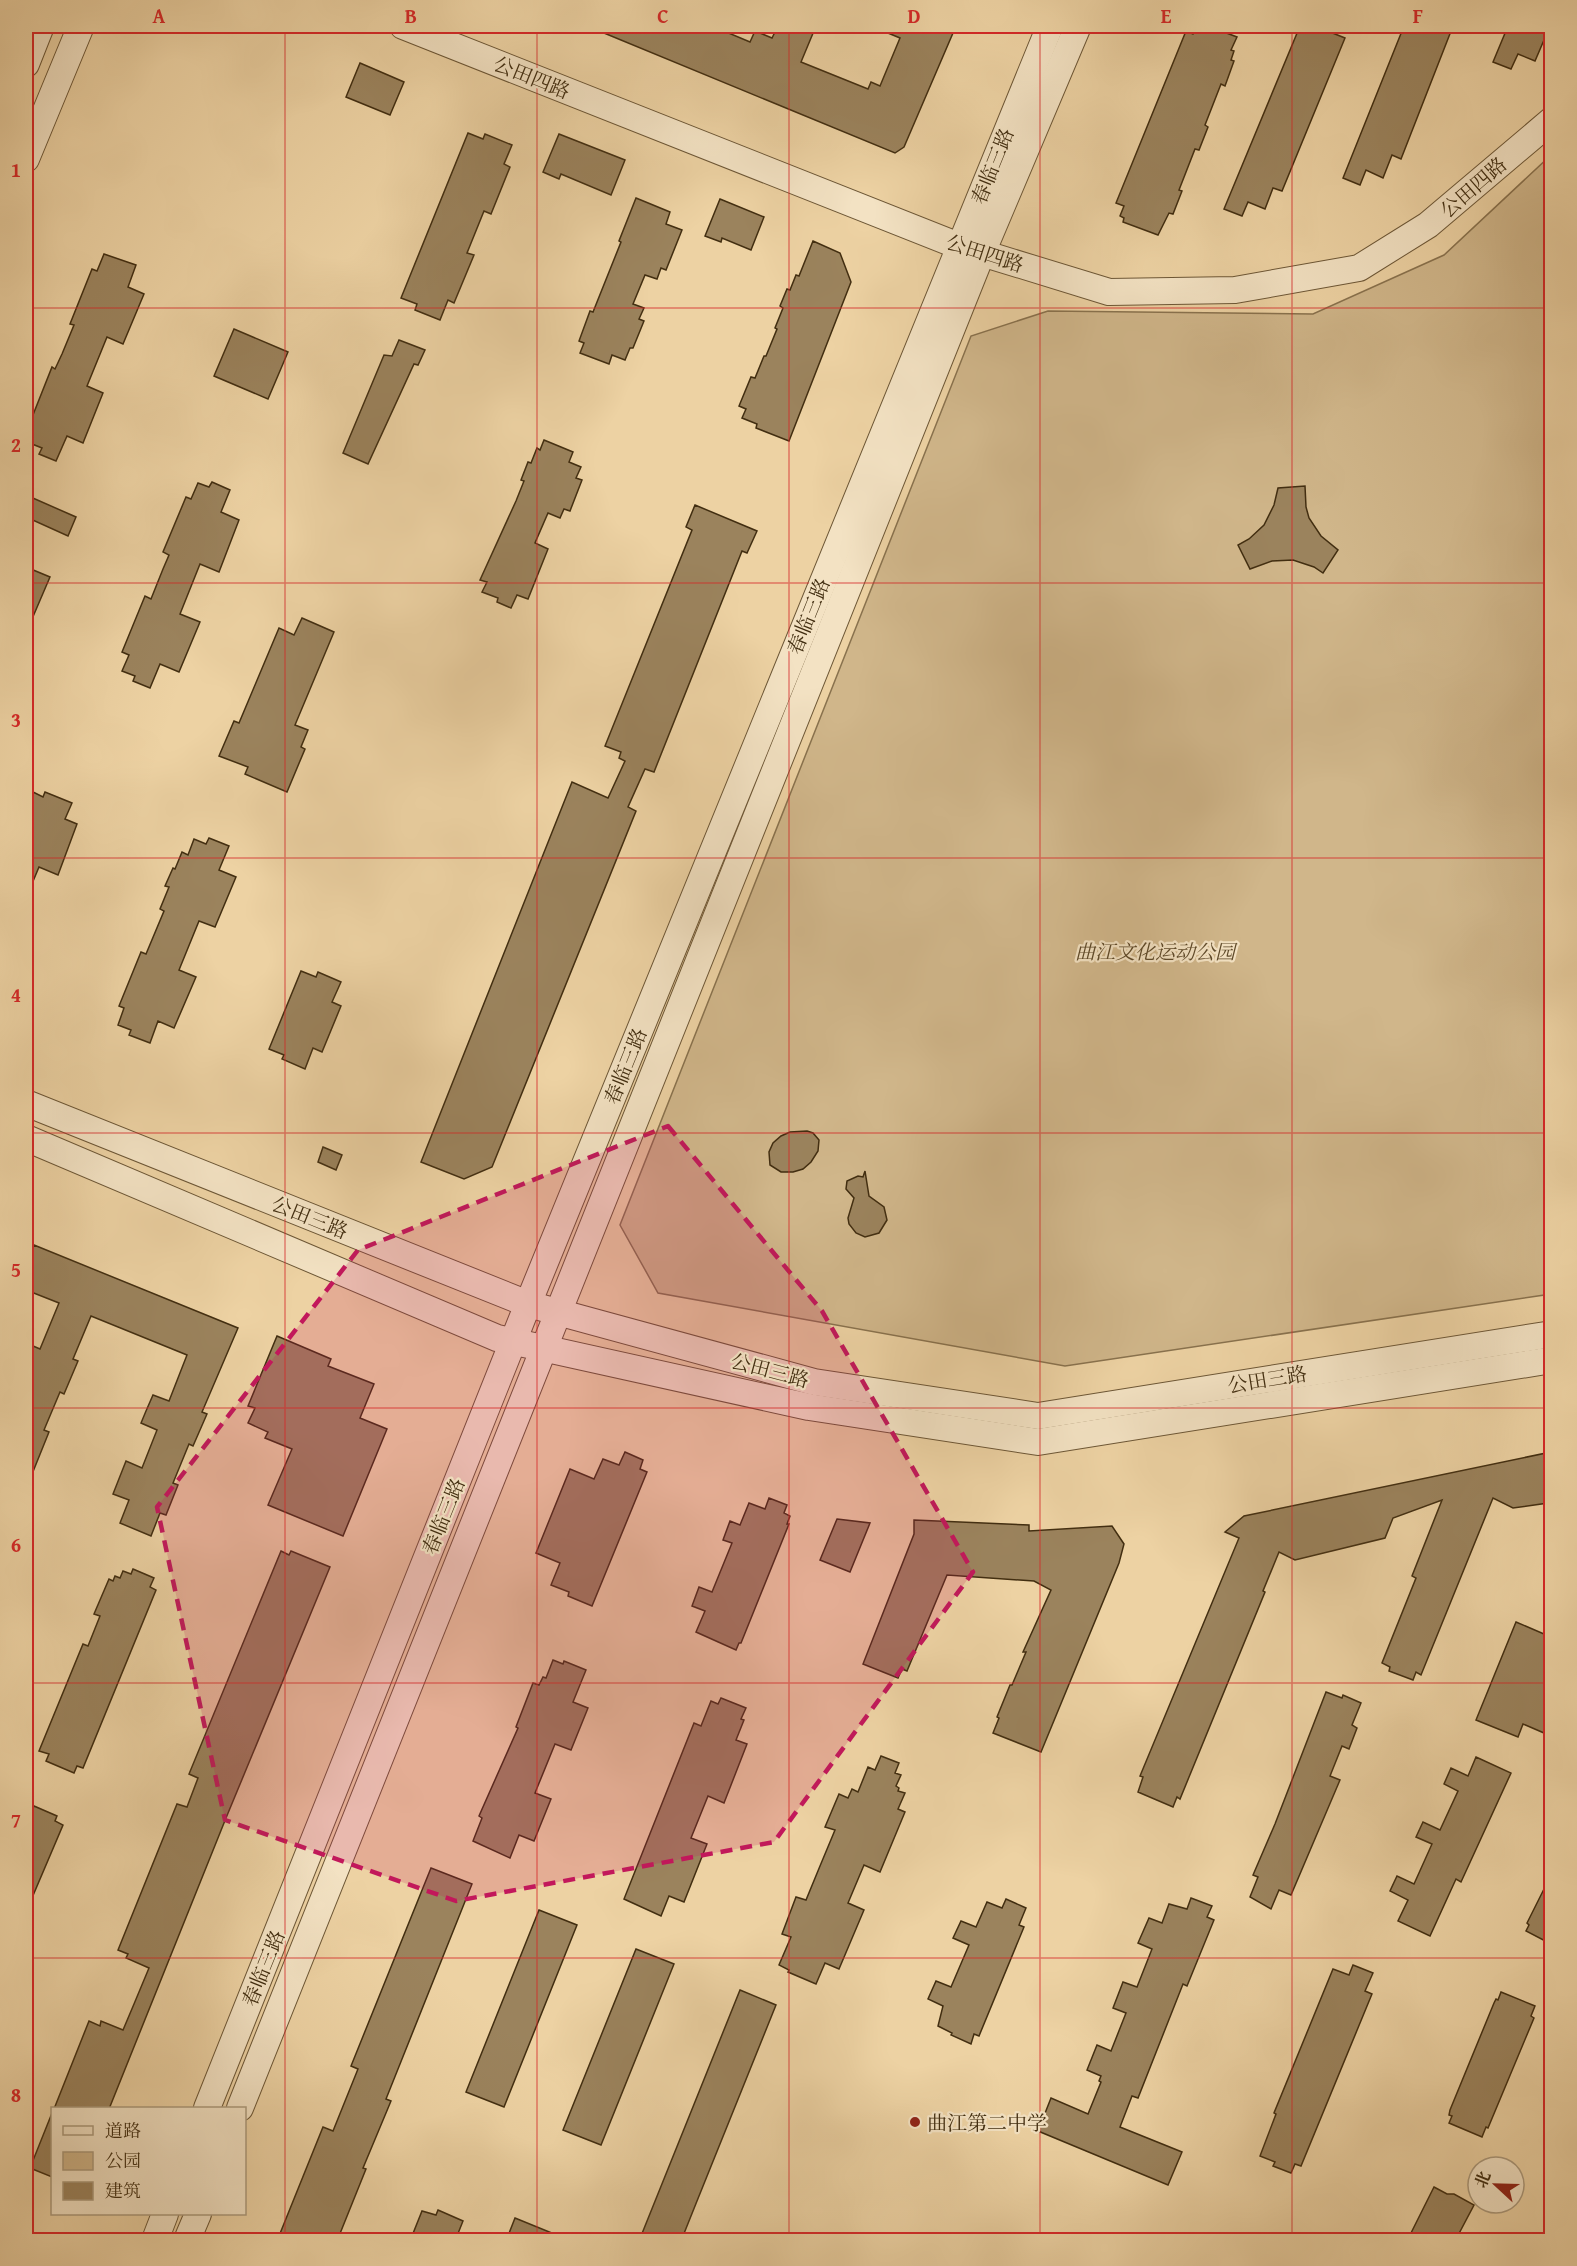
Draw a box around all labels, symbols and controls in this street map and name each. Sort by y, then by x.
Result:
text: A [153,1,166,30]
text: B [405,1,417,30]
text: C [657,1,669,30]
text: D [907,1,921,30]
text: E [1161,1,1172,30]
text: F [1413,1,1423,30]
street label: 公田四路 [489,49,575,105]
street label: 春临三路 [964,123,1020,209]
street label: 公田四路 [1433,150,1513,224]
text: 1 [11,155,21,184]
street label: 公田四路 [942,227,1028,279]
text: 2 [11,430,21,459]
street label: 春临三路 [780,573,836,659]
text: 3 [11,705,21,734]
park label: 曲江文化运动公园 [1075,937,1238,966]
text: 4 [11,980,21,1009]
street label: 春临三路 [597,1023,653,1109]
street label: 公田三路 [267,1189,353,1245]
text: 5 [11,1255,21,1284]
street label: 公田三路 [728,1346,812,1394]
street label: 公田三路 [1225,1358,1309,1400]
street label: 春临三路 [415,1473,471,1559]
text: 6 [11,1530,21,1559]
text: 7 [11,1805,21,1834]
street label: 春临三路 [235,1925,291,2011]
text: 8 [11,2080,21,2109]
legend [51,2107,246,2215]
place label: 曲江第二中学 [927,2108,1047,2137]
marker: 曲江第二中学 [908,2115,922,2129]
text: 道路 [105,2117,141,2144]
text: 公园 [105,2147,141,2174]
north arrow [1466,2155,1526,2215]
text: 北 [1468,2167,1496,2191]
text: 建筑 [105,2177,141,2204]

